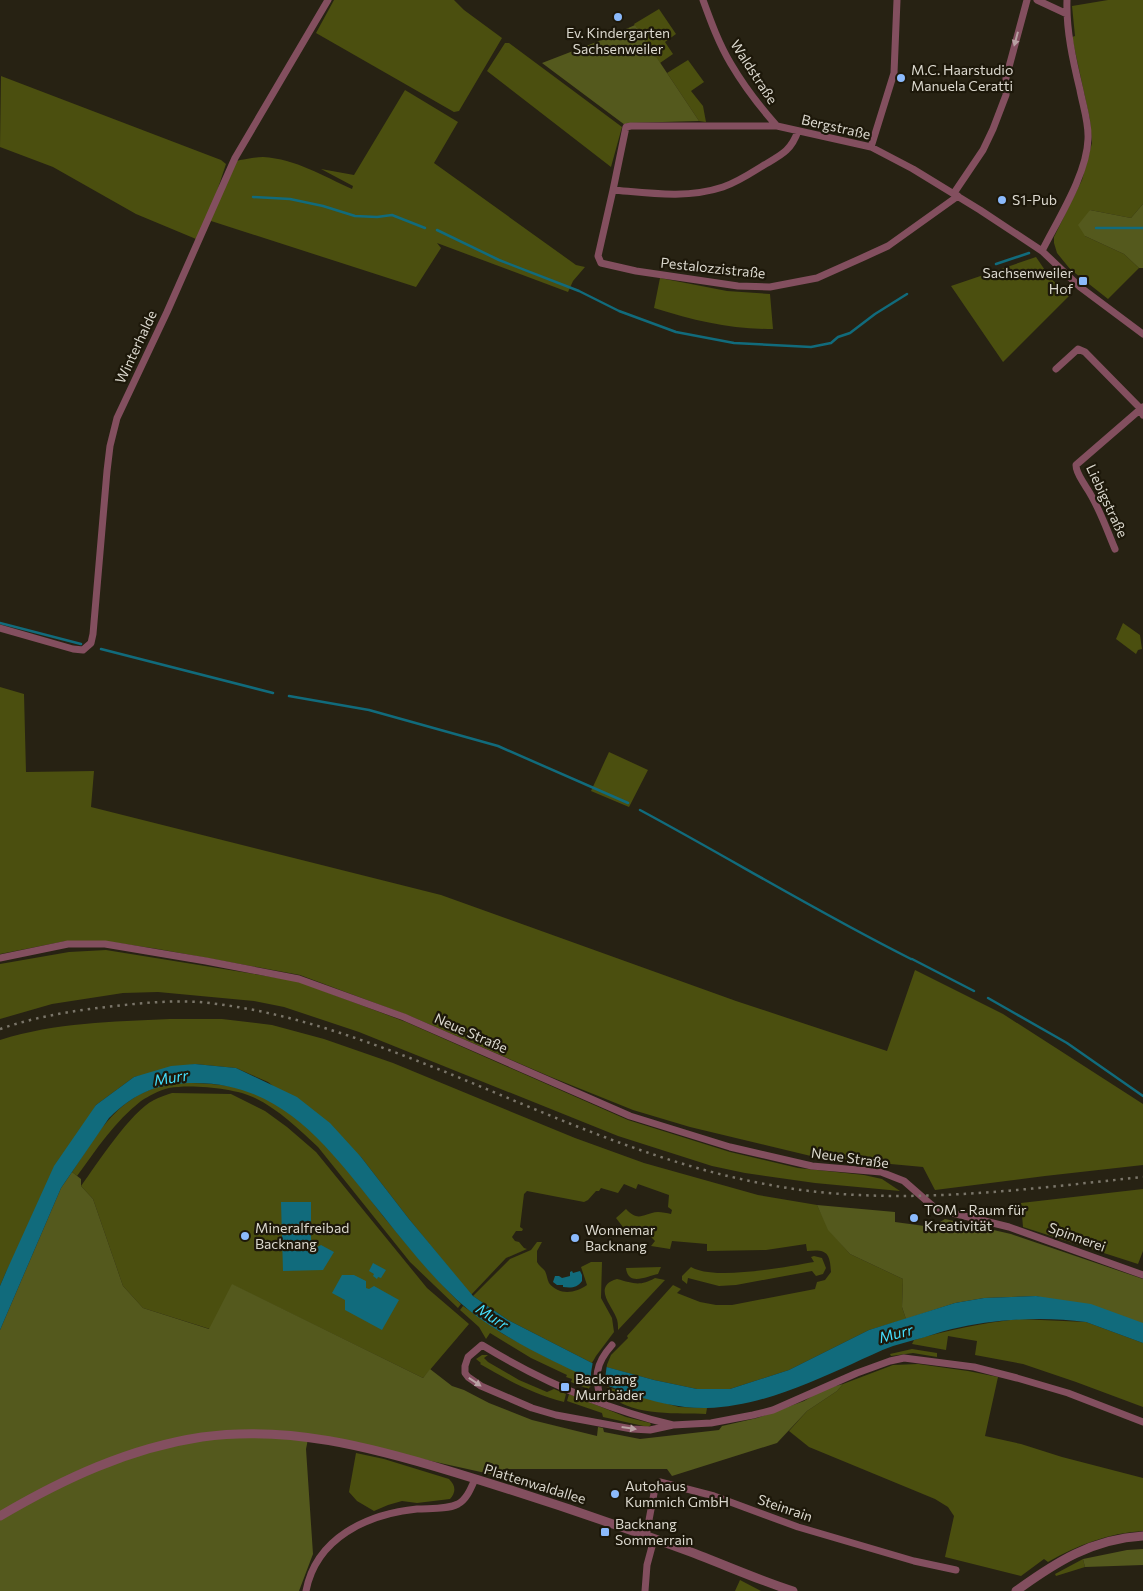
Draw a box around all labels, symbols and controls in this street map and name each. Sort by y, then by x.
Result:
marker: Ev. Kindergarten Sachsenweiler [612,11,624,23]
place label: Ev. Kindergarten Sachsenweiler [566,24,670,57]
one-way arrow [1012,31,1020,46]
street label: Waldstraße [727,36,781,107]
place label: M.C. Haarstudio Manuela Ceratti [911,61,1013,94]
marker: M.C. Haarstudio Manuela Ceratti [895,72,907,84]
street label: Bergstraße [800,110,872,143]
place label: S1-Pub [1012,191,1057,208]
marker: S1-Pub [996,194,1008,206]
street label: Pestalozzistraße [660,254,766,281]
place label: Sachsenweiler Hof [982,264,1073,297]
marker: Sachsenweiler Hof [1077,275,1089,287]
street label: Winterhalde [111,307,160,386]
street label: Liebigstraße [1083,461,1132,540]
street label: Neue Straße [432,1009,510,1056]
water label: Murr [152,1065,190,1089]
street label: Neue Straße [810,1144,890,1171]
place label: TOM - Raum für Kreativität [924,1201,1027,1234]
marker: TOM - Raum für Kreativität [908,1212,920,1224]
street label: Spinnerei [1046,1218,1108,1255]
place label: Mineralfreibad Backnang [255,1219,349,1252]
place label: Wonnemar Backnang [585,1221,656,1254]
marker: Mineralfreibad Backnang [239,1230,251,1242]
marker: Wonnemar Backnang [569,1232,581,1244]
water label: Murr [473,1299,513,1334]
water label: Murr [877,1320,916,1346]
place label: Backnang Murrbäder [575,1370,644,1403]
one-way arrow [468,1377,482,1387]
marker: Backnang Murrbäder [559,1381,571,1393]
one-way arrow [622,1424,638,1432]
street label: Plattenwaldallee [482,1460,588,1507]
place label: Autohaus Kummich GmbH [625,1477,729,1510]
marker: Autohaus Kummich GmbH [609,1488,621,1500]
street label: Steinrain [755,1490,815,1525]
place label: Backnang Sommerrain [615,1515,693,1548]
marker: Backnang Sommerrain [599,1526,611,1538]

